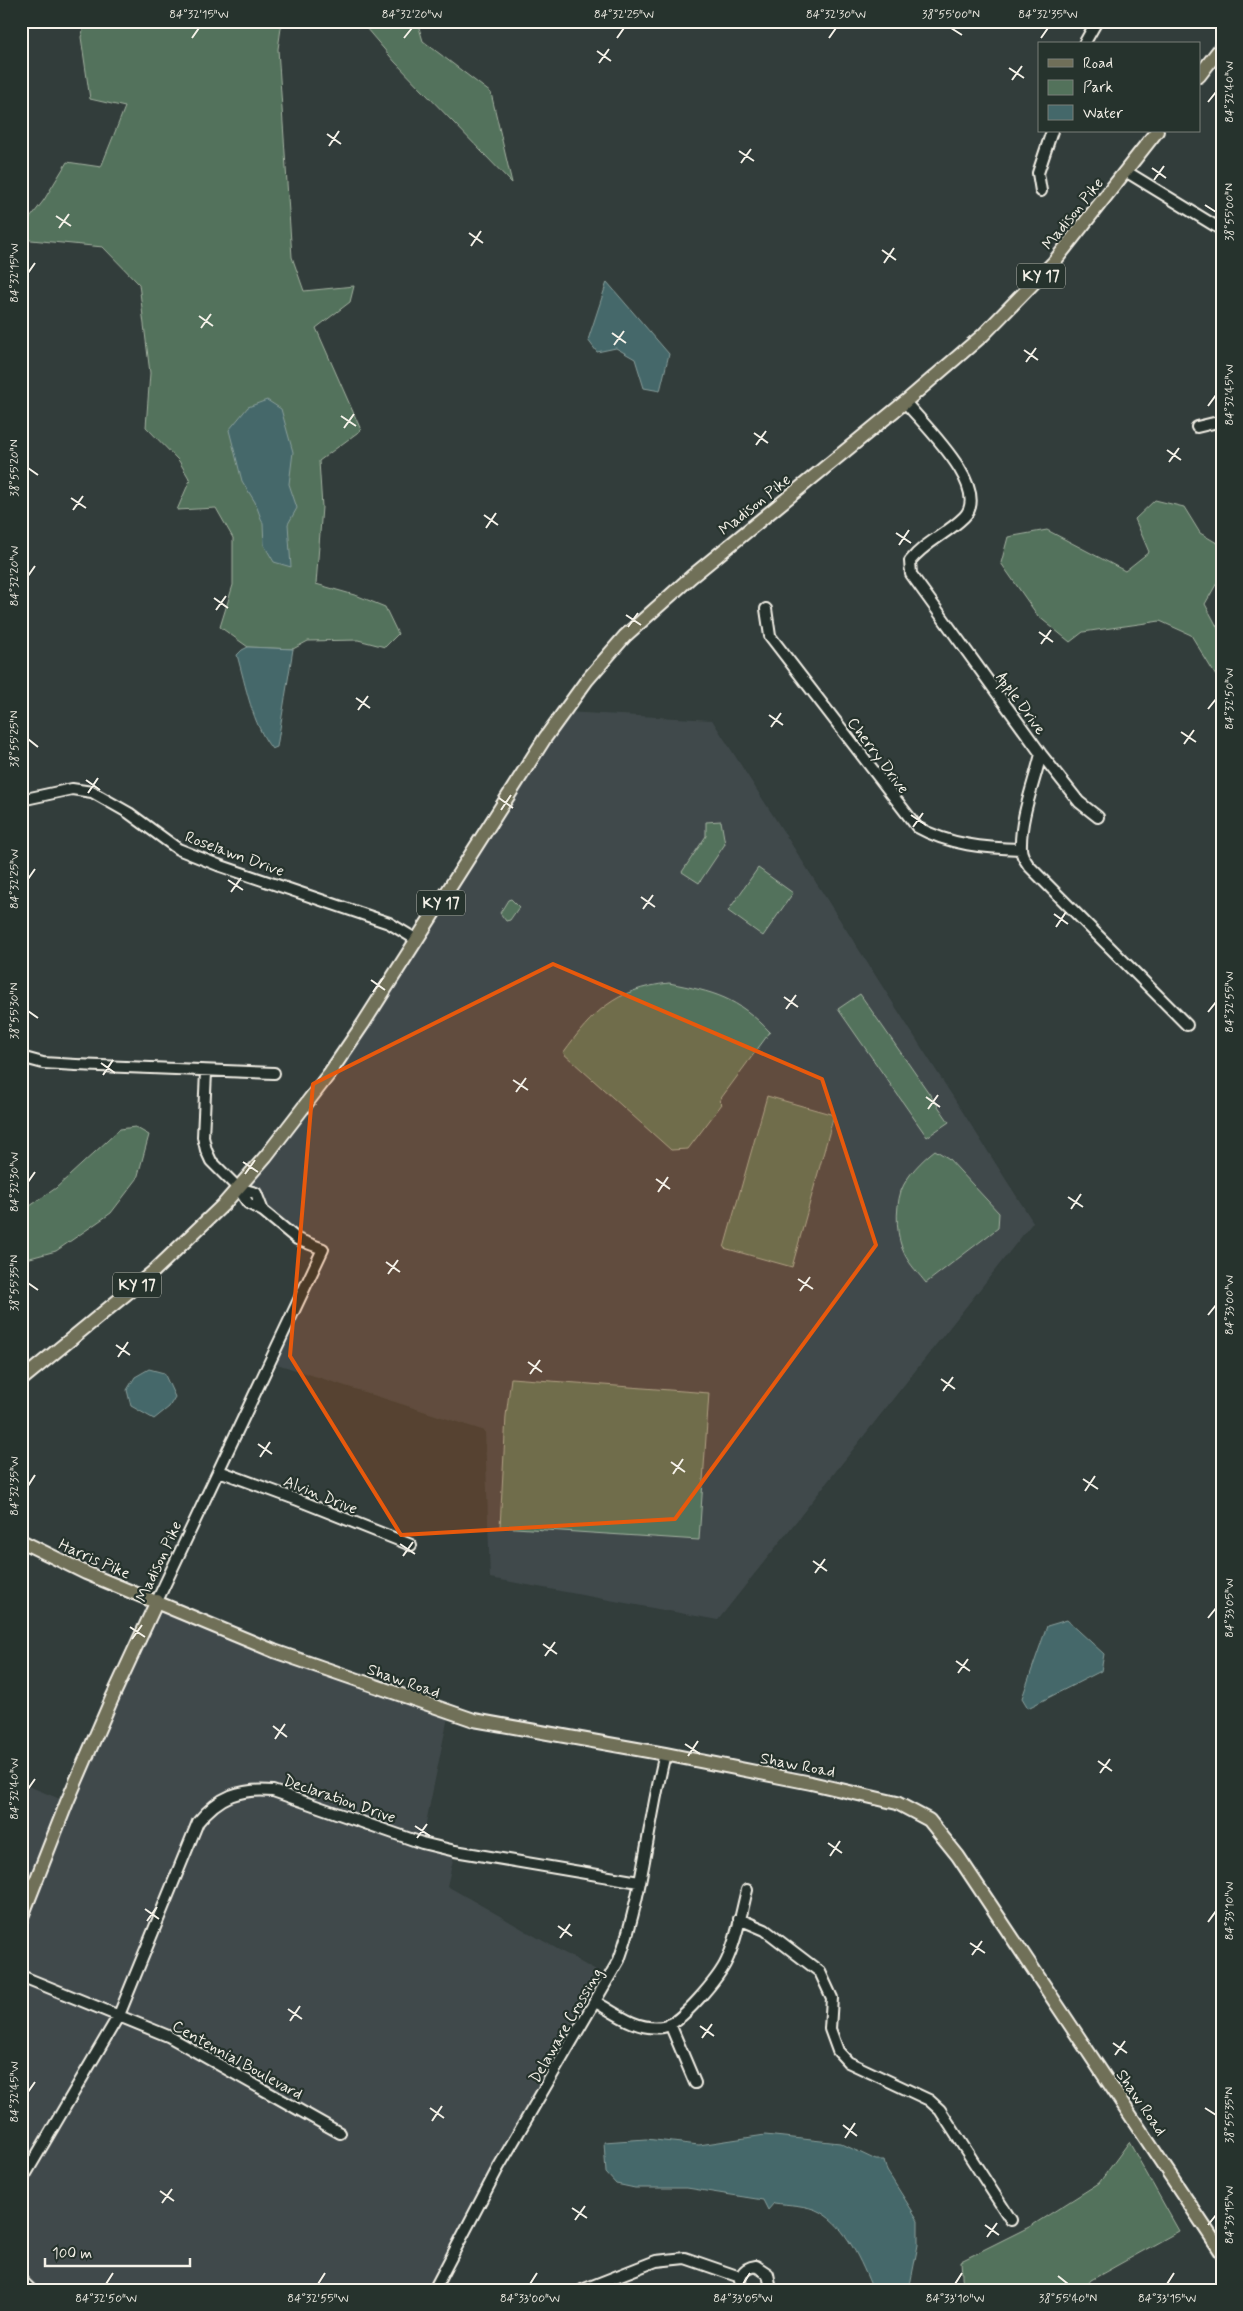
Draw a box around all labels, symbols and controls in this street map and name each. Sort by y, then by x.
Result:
text: 84°32'15"W [169,7,229,23]
text: 84°32'20"W [382,7,442,23]
text: 84°32'25"W [594,7,654,23]
text: 84°32'30"W [806,7,866,23]
text: 38°55'00"N [922,7,980,23]
text: 84°32'35"W [1018,7,1078,23]
legend [1038,42,1200,132]
text: Road [1083,54,1113,74]
text: 84°32'40"W [1222,61,1238,123]
text: Park [1083,78,1113,98]
text: Water [1083,104,1123,124]
street label: Madison Pike [1038,173,1109,254]
text: 38°55'00"N [1222,183,1238,241]
text: 84°32'15"W [7,243,23,303]
road number: KY 17 [1017,264,1065,288]
text: 84°32'45"W [1222,364,1238,426]
text: 38°55'20"N [7,439,23,497]
street label: Madison Pike [714,470,795,541]
text: 84°32'20"W [7,546,23,606]
street label: Apple Drive [990,668,1051,740]
text: 84°32'50"W [1222,668,1238,730]
text: 38°55'25"N [7,711,23,767]
street label: Cherry Drive [842,713,914,798]
street label: Roselawn Drive [182,827,287,882]
text: 84°32'25"W [7,849,23,909]
road number: KY 17 [417,890,465,916]
text: 84°32'55"W [1222,971,1238,1033]
text: 38°55'30"N [7,983,23,1039]
text: 84°32'30"W [7,1152,23,1212]
text: 38°55'35"N [7,1255,23,1311]
road number: KY 17 [113,1272,161,1298]
text: 84°33'00"W [1222,1275,1238,1335]
text: 84°32'35"W [7,1456,23,1516]
street label: Alvin Drive [280,1471,361,1520]
street label: Madison Pike [131,1518,187,1606]
street label: Harris Pike [55,1534,134,1585]
text: 84°33'05"W [1222,1578,1238,1638]
street label: Shaw Road [364,1659,443,1704]
street label: Shaw Road [758,1748,837,1783]
text: 84°32'40"W [7,1758,23,1820]
street label: Declaration Drive [280,1770,399,1829]
text: 84°33'10"W [1222,1882,1238,1940]
street label: Delaware Crossing [525,1964,608,2087]
street label: Centennial Boulevard [168,2016,306,2105]
text: 84°32'45"W [7,2061,23,2123]
street label: Shaw Road [1111,2066,1171,2140]
text: 38°55'35"N [1222,2087,1238,2143]
text: 84°33'15"W [1222,2186,1238,2244]
scale bar [45,2236,190,2268]
text: 100 m [52,2244,92,2264]
text: 84°32'50"W [75,2291,137,2307]
text: 84°32'55"W [287,2291,349,2307]
text: 84°33'00"W [500,2291,560,2307]
text: 84°33'05"W [713,2291,773,2307]
text: 84°33'10"W [926,2291,984,2307]
text: 38°55'40"N [1039,2291,1097,2307]
text: 84°33'15"W [1138,2291,1196,2307]

